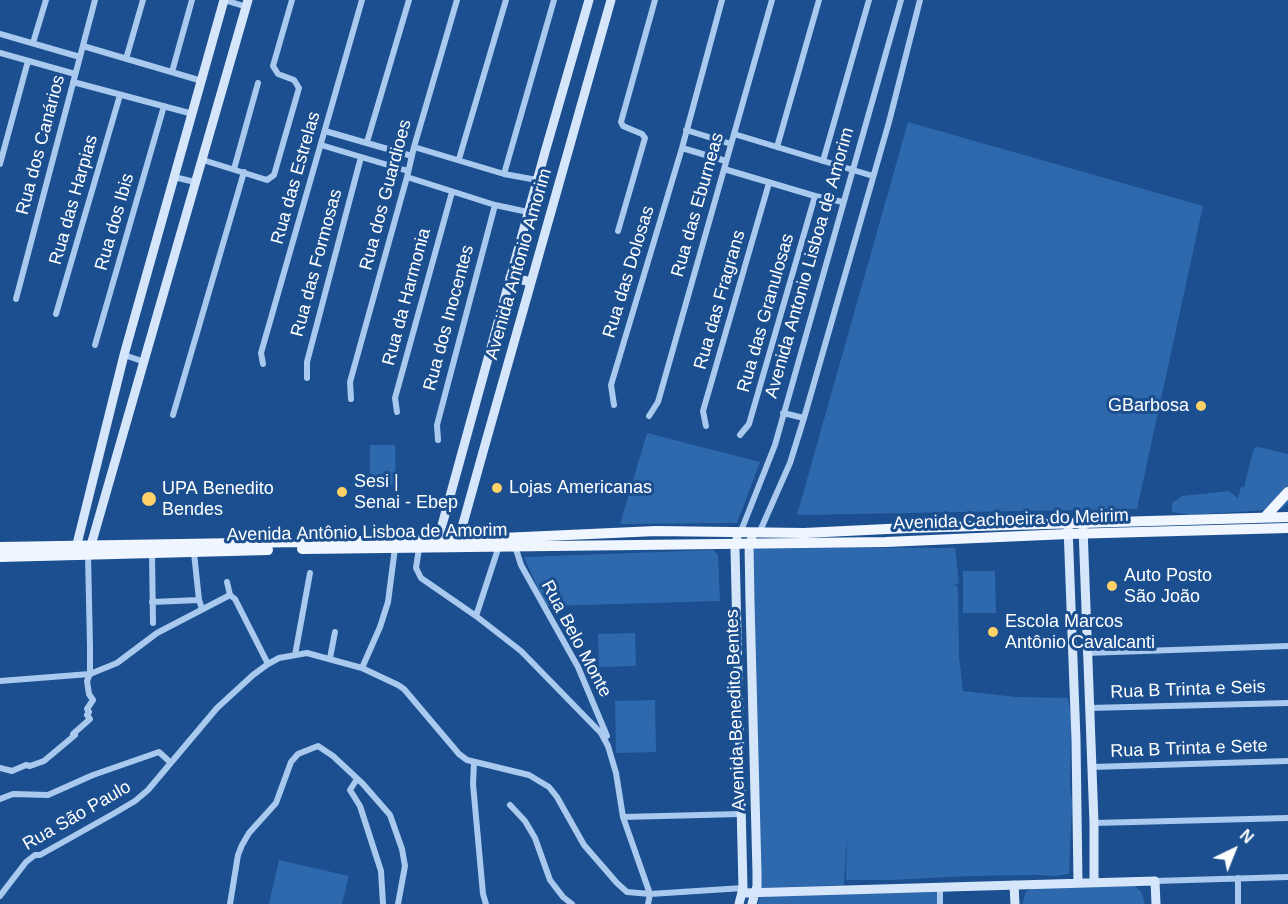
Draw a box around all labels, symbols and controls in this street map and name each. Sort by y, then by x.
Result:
street label: Rua dos Canários [12,73,70,217]
street label: Rua das Estrelas [267,109,325,247]
street label: Rua dos Guardioes [355,117,417,273]
street label: Avenida Antonio Lisboa de Amorim [761,125,859,401]
street label: Rua das Eburneas [667,130,729,280]
street label: Rua das Harpias [45,133,103,267]
street label: Avenida Antonio Amorim [481,166,557,362]
street label: Rua dos Ibis [91,171,139,273]
street label: Rua das Formosas [287,187,347,339]
street label: Rua das Dolosas [599,203,659,341]
street label: Rua da Harmonia [378,226,436,368]
street label: Rua das Fragrans [690,228,750,372]
street label: Rua das Granulosas [733,231,799,395]
street label: Rua dos Inocentes [419,243,479,393]
place label: GBarbosa [1108,395,1189,417]
marker: GBarbosa [1194,399,1208,413]
place label: Sesi | Senai - Ebep [354,471,458,514]
place label: Lojas Americanas [509,477,652,499]
place label: UPA Benedito Bendes [162,478,274,520]
marker: Lojas Americanas [490,481,504,495]
marker: Sesi | Senai - Ebep [335,485,349,499]
marker: UPA Benedito Bendes [140,490,158,508]
street label: Avenida Cachoeira do Meirim [893,505,1129,535]
street label: Avenida Antônio Lisboa de Amorim [226,520,508,546]
place label: Auto Posto São João [1124,565,1212,608]
street label: Rua Belo Monte [536,577,616,701]
marker: Auto Posto São João [1105,579,1119,593]
street label: Avenida Benedito Bentes [722,609,750,811]
place label: Escola Marcos Antônio Cavalcanti [1005,611,1155,654]
marker: Escola Marcos Antônio Cavalcanti [986,625,1000,639]
street label: Rua B Trinta e Seis [1110,676,1266,704]
street label: Rua B Trinta e Sete [1110,735,1268,763]
street label: Rua São Paulo [19,776,135,856]
north arrow [1204,820,1264,880]
text: N [1237,826,1257,847]

